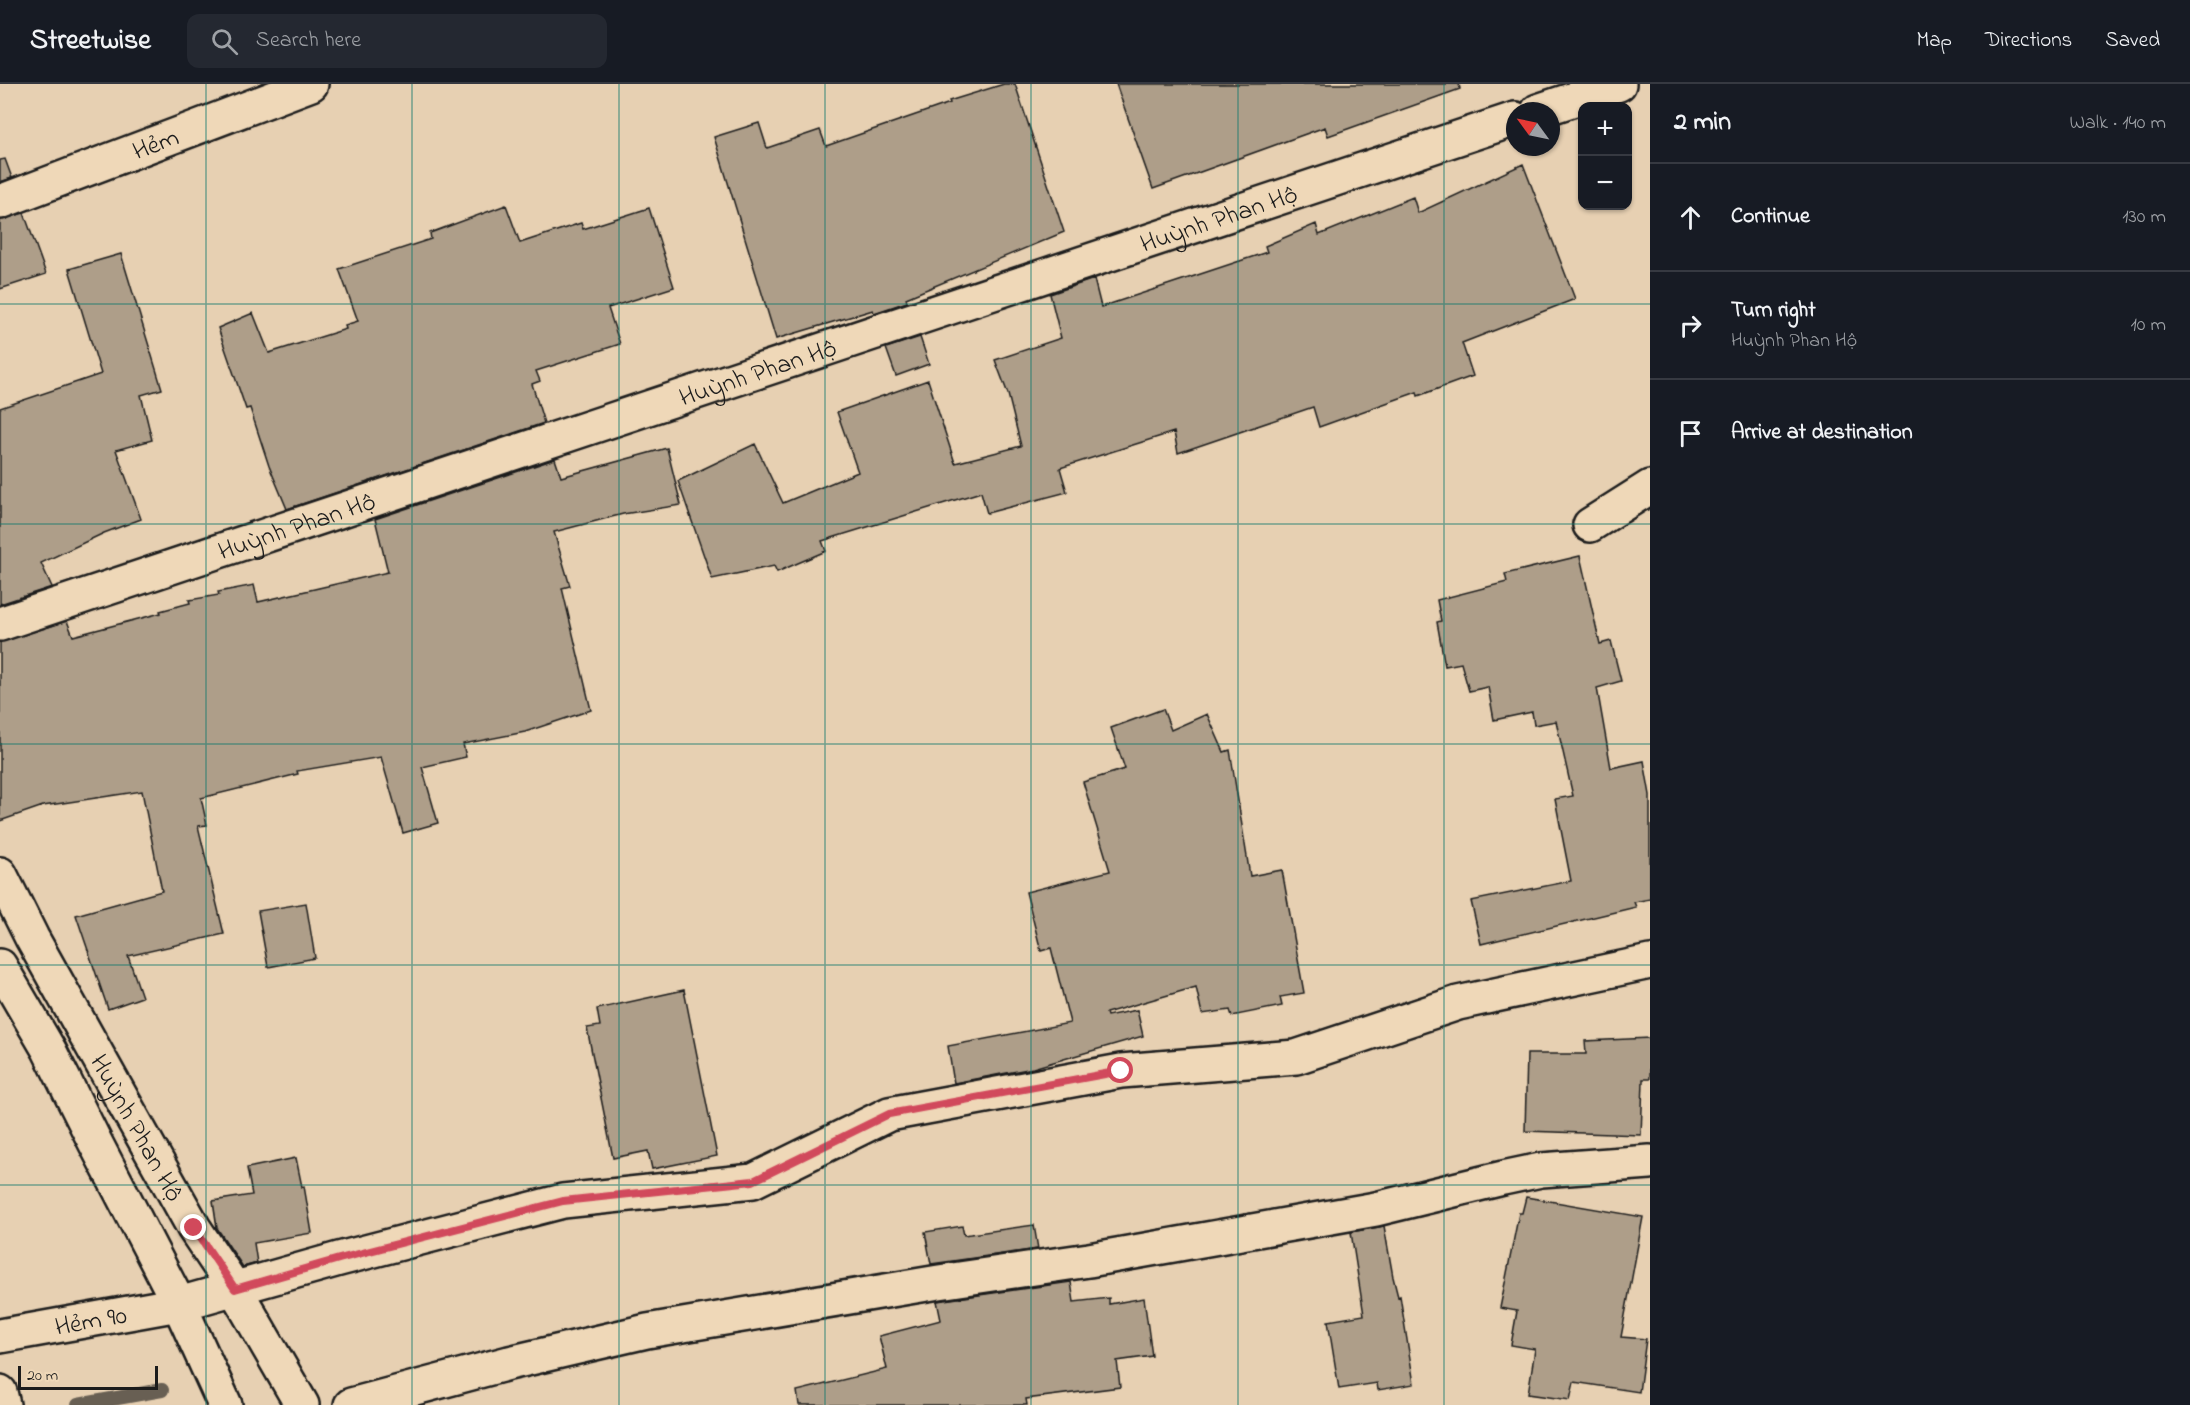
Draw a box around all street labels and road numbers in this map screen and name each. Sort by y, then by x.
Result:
street label: Hẻm [128,120,185,172]
street label: Huỳnh Phan Hộ [1136,177,1303,265]
street label: Huỳnh Phan Hộ [675,331,842,418]
street label: Huỳnh Phan Hộ [214,484,381,572]
street label: Huỳnh Phan Hộ [79,1048,191,1209]
street label: Hẻm 90 [52,1298,130,1348]

